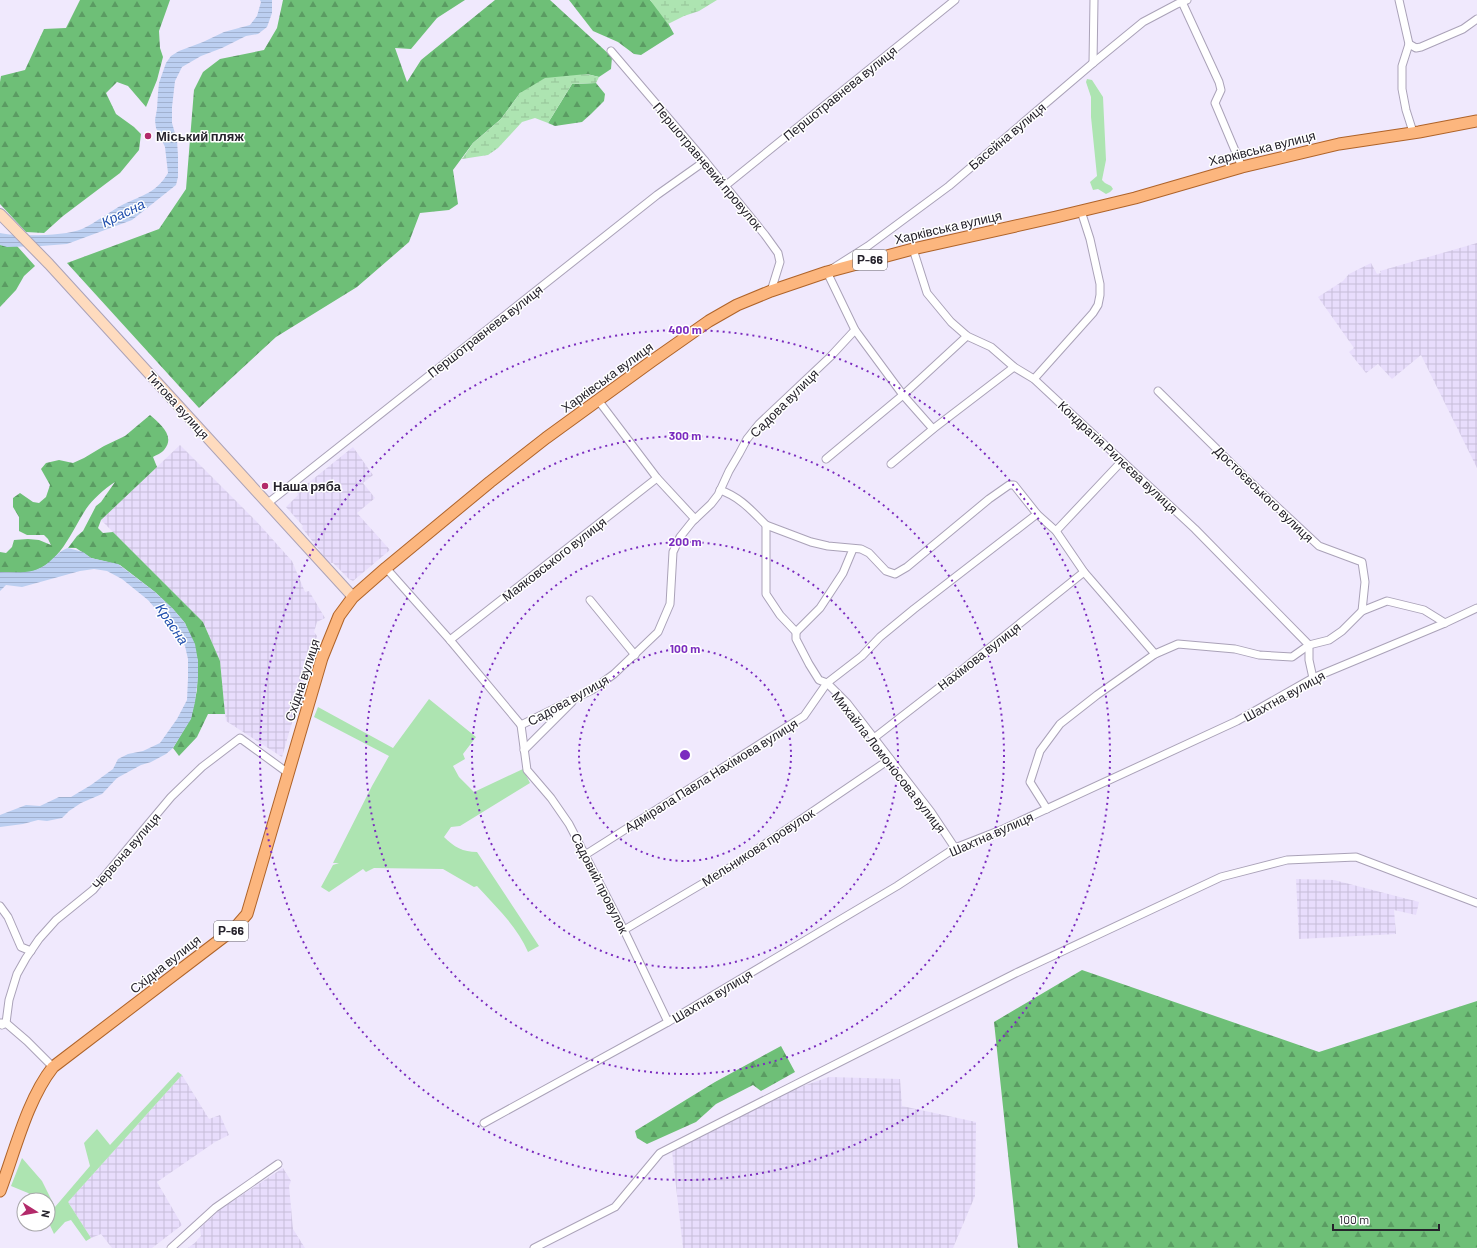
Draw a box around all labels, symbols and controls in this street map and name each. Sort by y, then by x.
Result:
street label: Першотравнева вулиця [780,42,900,144]
street label: Першотравневий провулок [650,99,766,233]
street label: Басейна вулиця [965,99,1049,173]
street label: Харківська вулиця [1207,127,1317,169]
place label: Міський пляж [156,128,244,144]
marker: Міський пляж [143,131,153,141]
water label: Красна [98,195,148,230]
street label: Харківська вулиця [893,207,1003,247]
road number: Р-66 [853,250,887,270]
street label: Першотравнева вулиця [424,281,546,381]
text: 400 m [668,322,702,336]
street label: Харківська вулиця [558,338,656,416]
street label: Садова вулиця [746,365,822,441]
street label: Титова вулиця [143,368,213,442]
street label: Кондратія Рилєєва вулиця [1055,397,1181,517]
text: 300 m [669,428,701,442]
street label: Достоєвського вулиця [1211,442,1317,546]
place label: Наша ряба [273,478,342,494]
marker: Наша ряба [260,481,270,491]
street label: Маяковського вулиця [499,513,609,605]
text: 200 m [669,534,701,548]
water label: Красна [152,600,193,648]
street label: Нахімова вулиця [934,619,1024,693]
street label: Східна вулиця [281,637,323,723]
text: 100 m [670,641,700,655]
street label: Шахтна вулиця [1240,667,1328,725]
street label: Садова вулиця [525,671,611,729]
street label: Михайла Ломоносова вулиця [829,688,949,836]
street label: Адмірала Павла Нахімова вулиця [621,715,801,835]
centre of rings [678,748,692,762]
street label: Мельникова провулок [699,804,818,889]
street label: Шахтна вулиця [946,808,1036,860]
street label: Червона вулиця [88,809,164,893]
street label: Садовий провулок [568,830,632,936]
road number: Р-66 [214,921,248,941]
street label: Східна вулиця [126,931,204,997]
street label: Шахтна вулиця [669,966,755,1026]
north arrow [16,1192,56,1232]
scale bar [1333,1206,1439,1232]
text: N [39,1209,53,1219]
text: 100 m [1339,1212,1369,1226]

